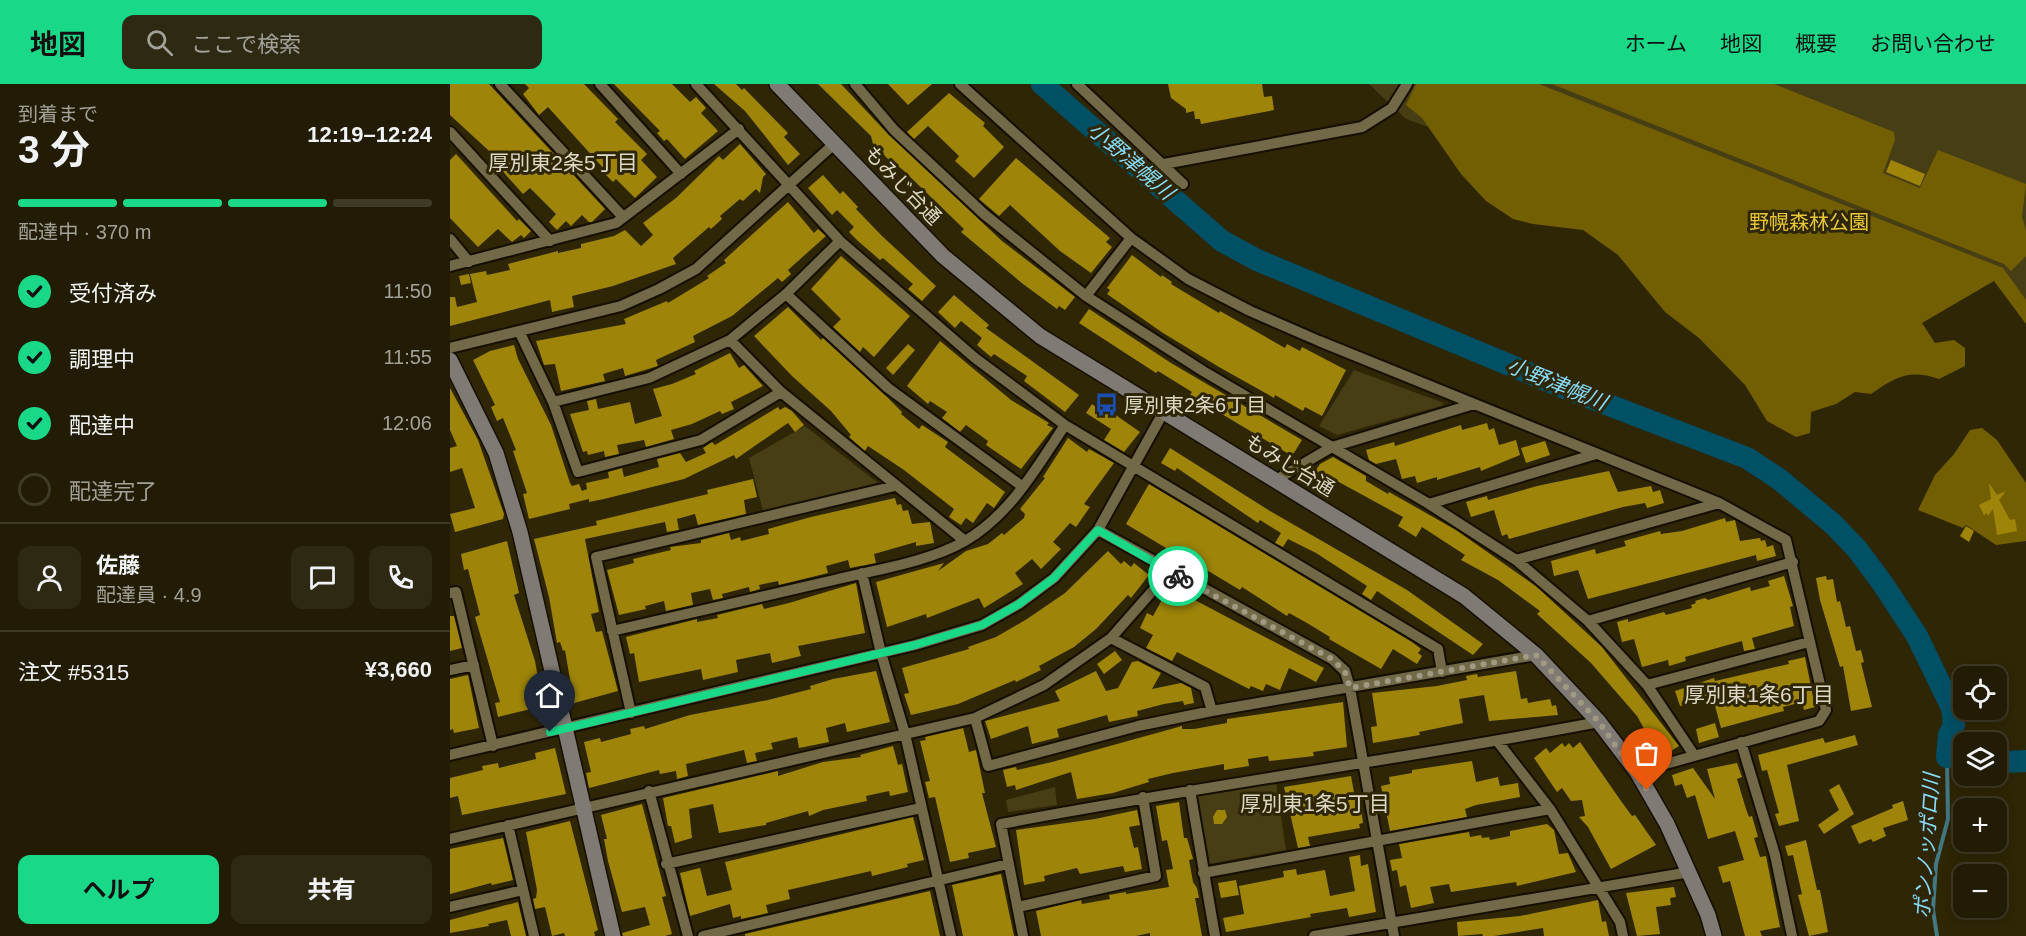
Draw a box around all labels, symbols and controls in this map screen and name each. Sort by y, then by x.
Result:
search box [122,15,542,69]
icon: search [143,26,176,59]
text: 地図 [30,29,86,60]
text: ここで検索 [191,32,301,57]
text: ホーム [1625,32,1687,55]
text: 地図 [1720,32,1762,55]
text: 概要 [1795,32,1837,55]
text: お問い合わせ [1870,32,1996,55]
text: 到着まで [18,103,98,125]
water label: 小野津幌川 [1084,118,1180,205]
text: 12:19–12:24 [307,122,432,147]
text: 3 分 [18,128,90,171]
street label: もみじ台通 [860,141,946,229]
district label: 厚別東2条5丁目 [488,151,638,174]
park label: 野幌森林公園 [1749,211,1869,233]
text: 配達中 · 370 m [18,221,151,243]
icon: check [18,275,51,308]
text: 11:50 [383,280,432,302]
text: 受付済み [69,281,157,306]
icon: check [18,341,51,374]
text: 11:55 [383,346,432,368]
text: 調理中 [69,347,135,372]
water label: 小野津幌川 [1504,353,1612,415]
bus stop icon: 厚別東2条6丁目 [1093,392,1119,418]
place label: 厚別東2条6丁目 [1124,394,1266,416]
icon: check [18,407,51,440]
text: 12:06 [382,412,432,434]
text: 配達中 [69,413,135,438]
street label: もみじ台通 [1241,430,1339,500]
text: 配達完了 [69,479,157,504]
button: person [18,546,81,609]
button: chat [291,546,354,609]
button: phone [369,546,432,609]
courier [1148,546,1208,606]
text: 佐藤 [96,553,140,578]
icon: bike [1162,560,1195,593]
text: 配達員 · 4.9 [96,584,202,606]
text: ¥3,660 [365,657,432,682]
text: 注文 #5315 [18,660,129,685]
map controls [1953,666,2007,918]
button: locate [1953,666,2007,720]
pin [524,670,575,732]
icon: home [533,679,566,712]
district label: 厚別東1条6丁目 [1684,683,1834,706]
pin [1621,728,1672,790]
button: layers [1953,732,2007,786]
icon: bag [1630,737,1663,770]
water label: ポンノッポロ川 [1910,771,1943,919]
district label: 厚別東1条5丁目 [1240,792,1390,815]
button: + [1953,798,2007,852]
button: ヘルプ [18,855,219,924]
button: 共有 [231,855,432,924]
button: − [1953,864,2007,918]

